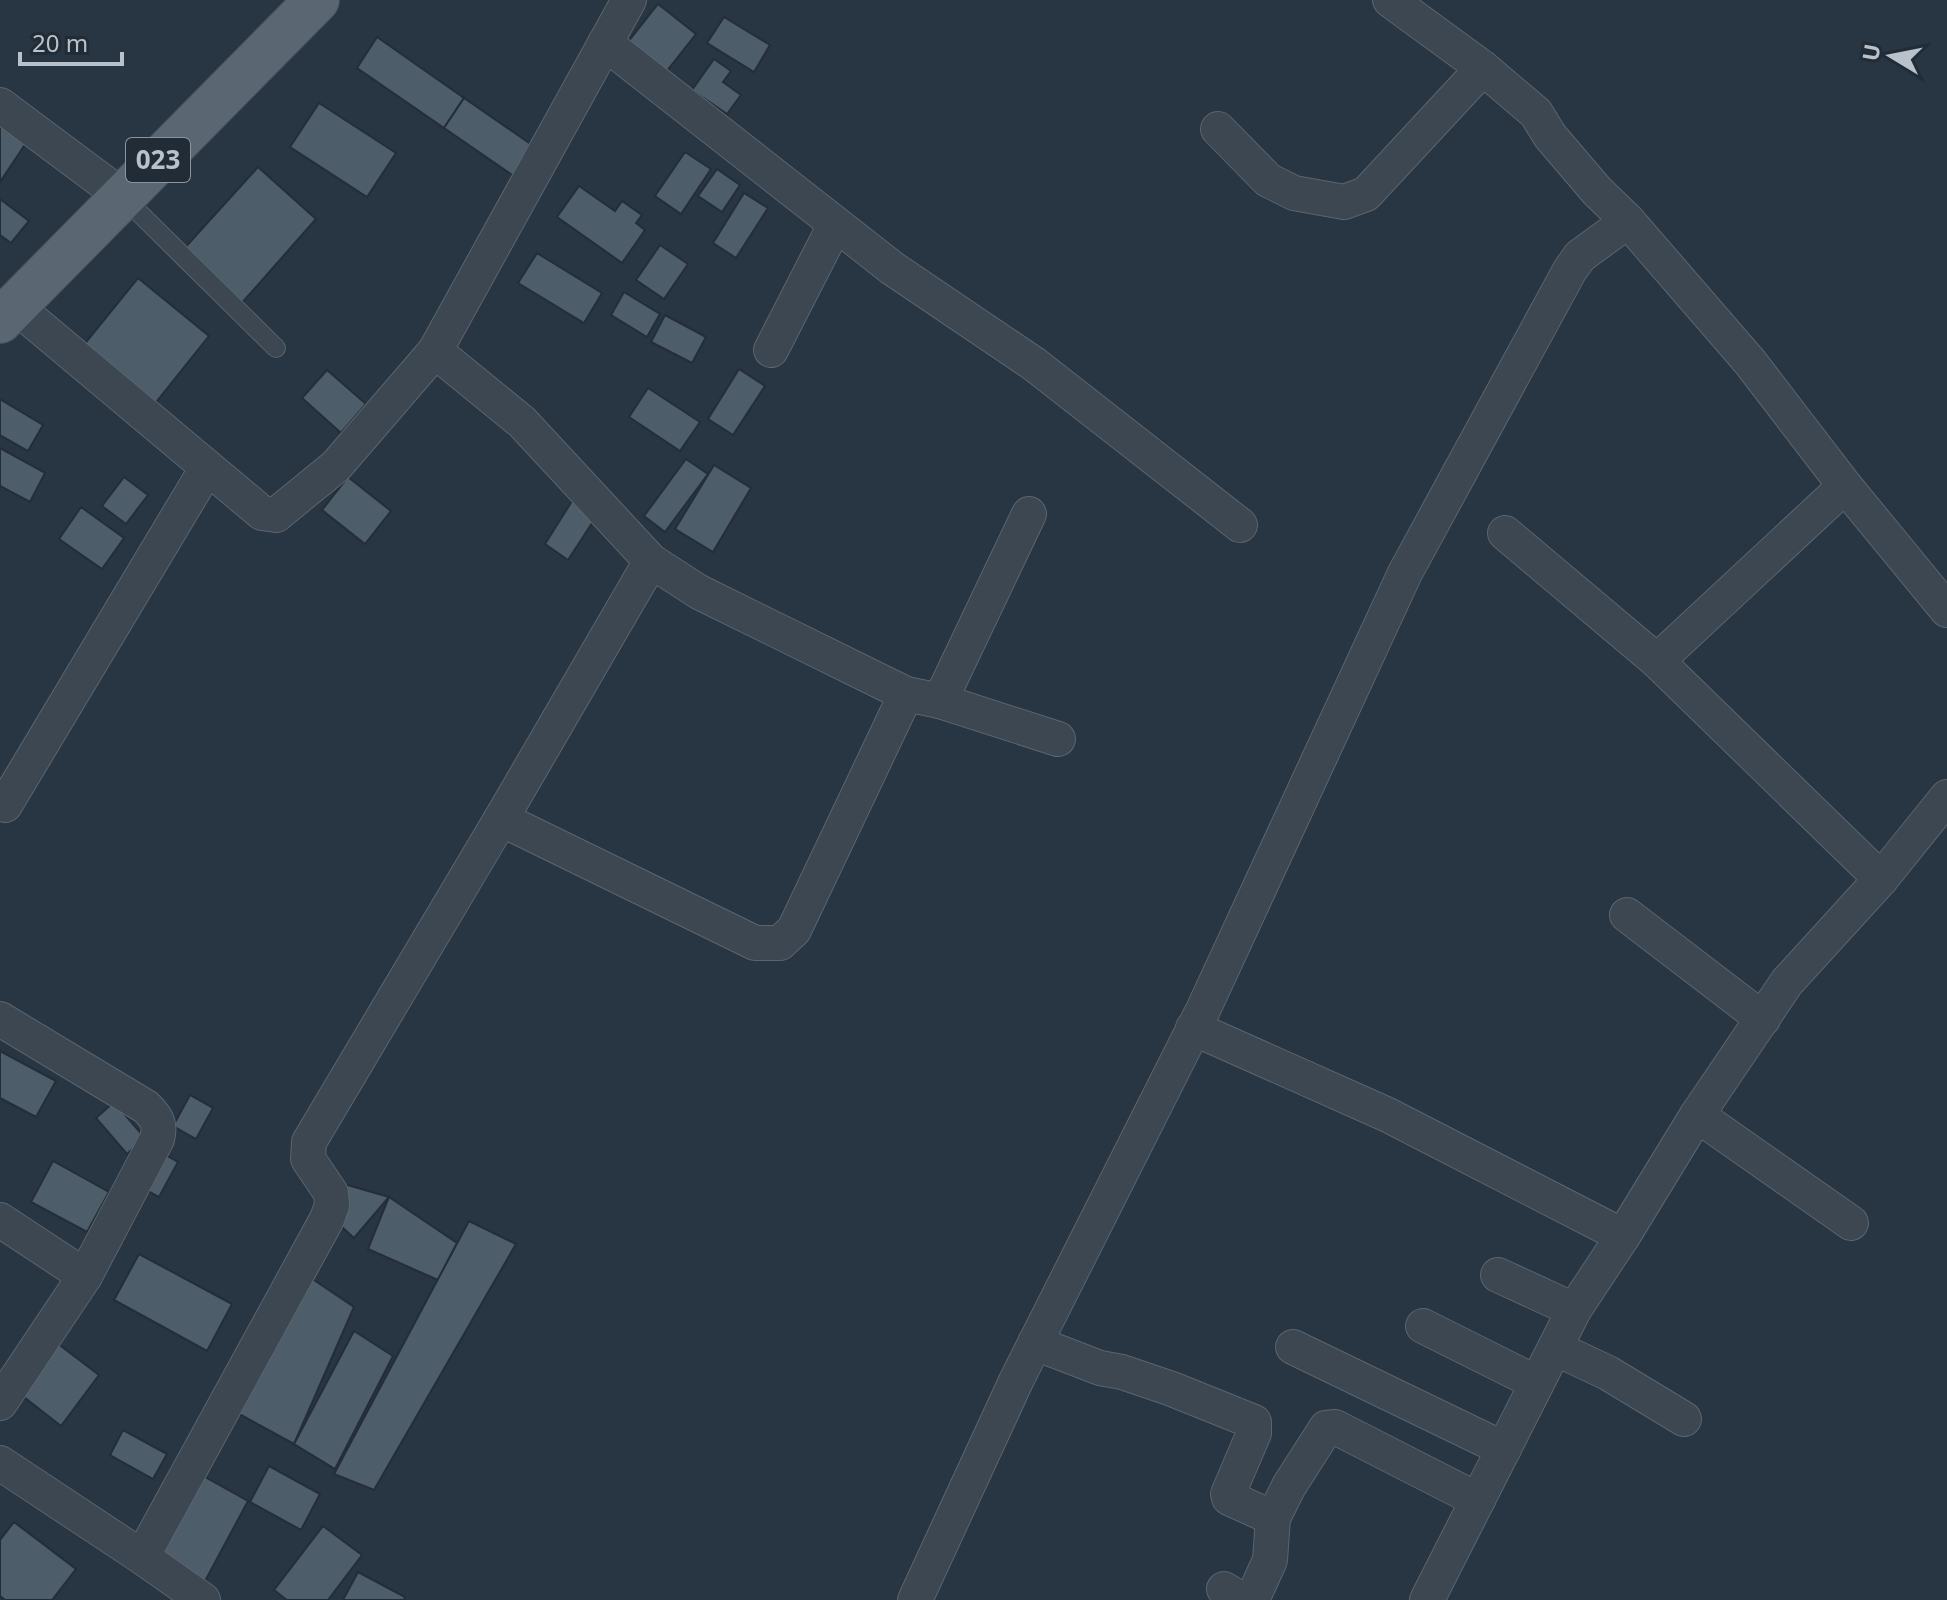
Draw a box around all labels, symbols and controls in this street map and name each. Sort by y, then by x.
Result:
scale bar [20,16,122,66]
north arrow [1851,16,1931,96]
text: 20 m [32,26,88,59]
text: U [1854,42,1887,63]
road number: 023 [126,138,190,182]

